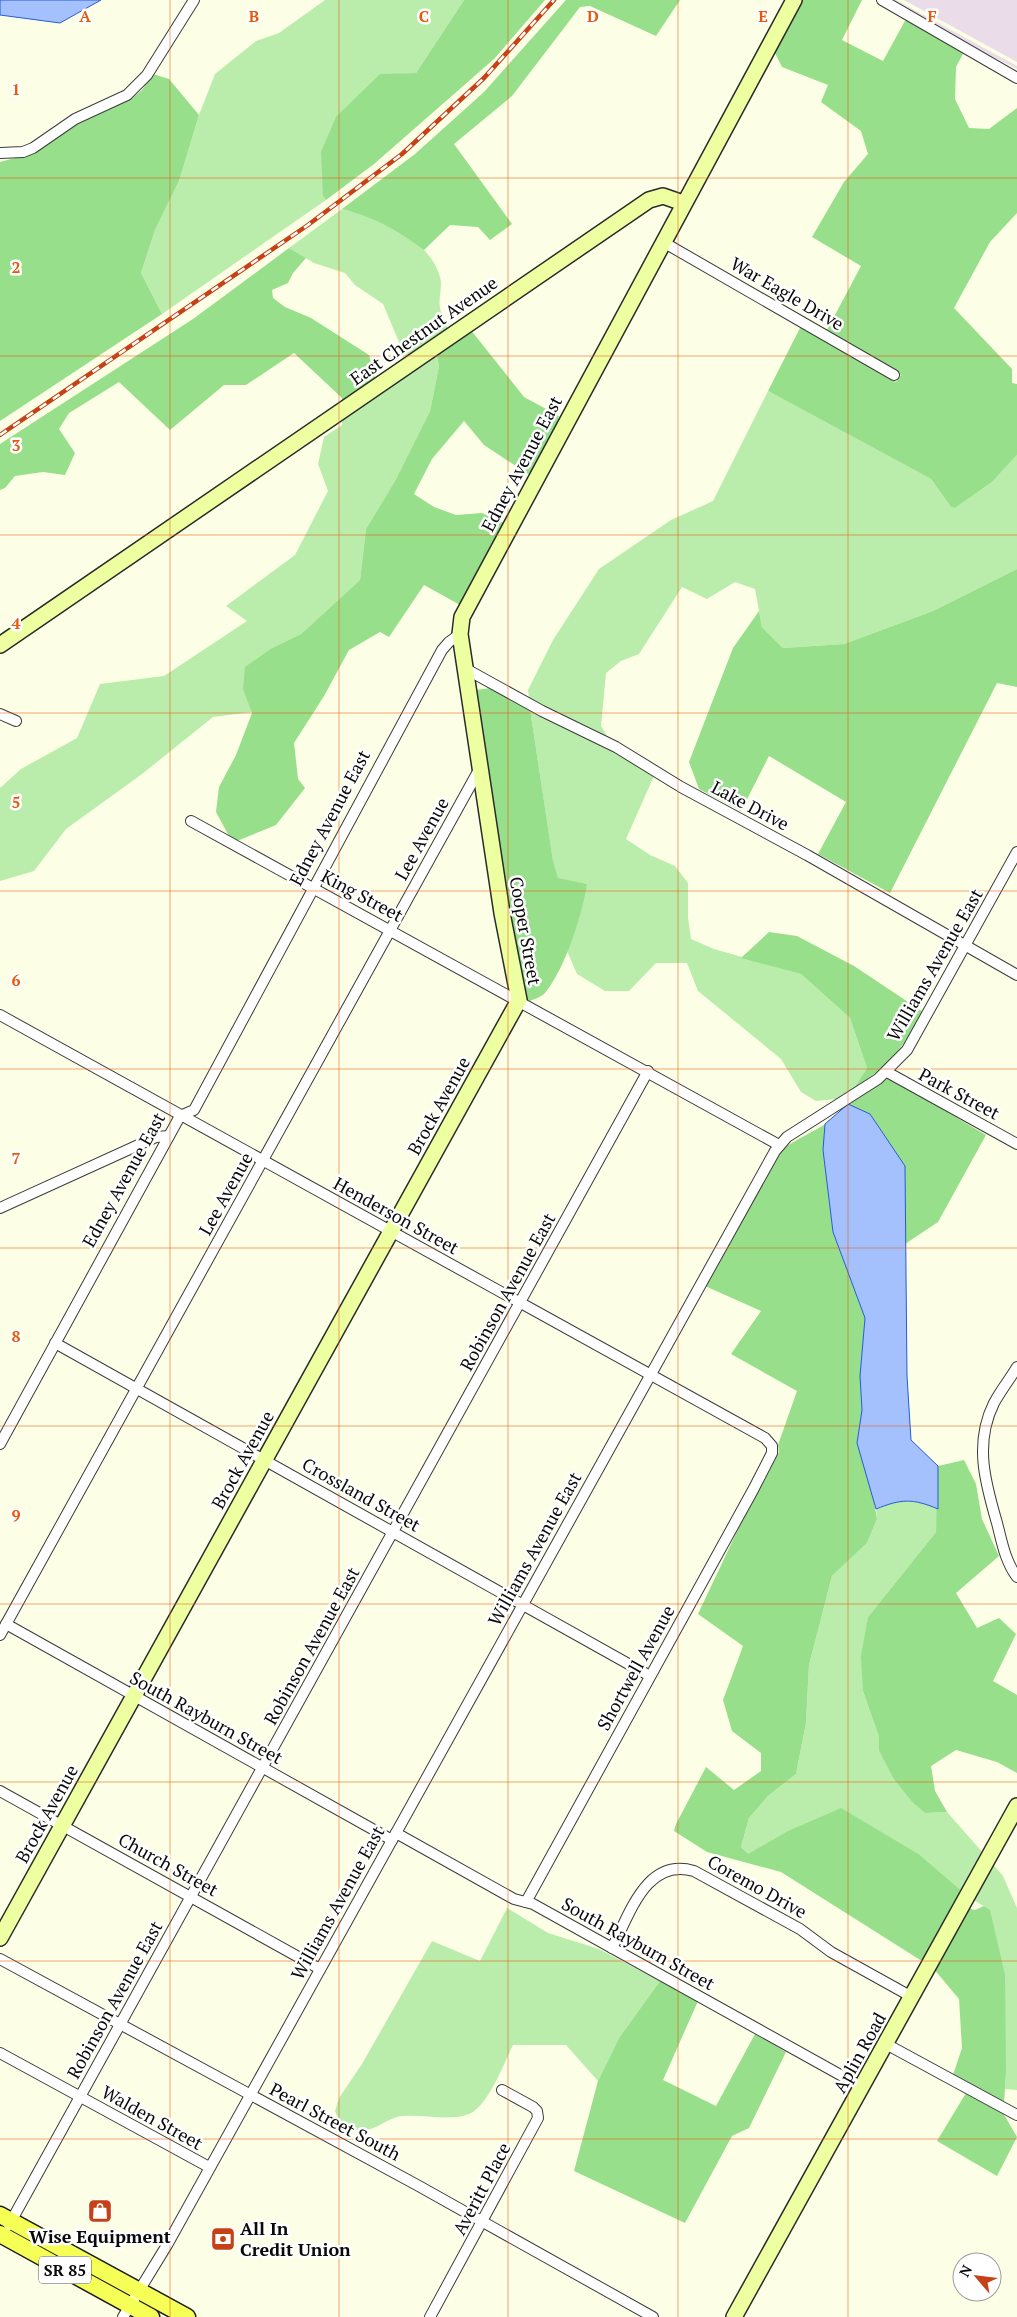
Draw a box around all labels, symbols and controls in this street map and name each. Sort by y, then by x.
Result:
text: A [79,5,91,27]
text: B [249,5,259,27]
text: C [419,5,429,27]
text: D [587,5,599,27]
text: E [758,5,768,27]
text: F [927,5,937,27]
text: 1 [11,78,21,100]
street label: War Eagle Drive [727,251,848,335]
text: 2 [11,256,21,278]
street label: East Chestnut Avenue [345,270,502,390]
street label: Edney Avenue East [475,391,567,536]
text: 3 [11,434,21,456]
text: 4 [11,612,21,634]
street label: Edney Avenue East [283,745,375,890]
street label: Lake Drive [708,775,793,836]
text: 5 [11,791,21,813]
street label: Lee Avenue [389,793,454,884]
street label: King Street [317,863,408,927]
street label: Cooper Street [505,875,547,987]
street label: Williams Avenue East [881,884,988,1045]
text: 6 [11,969,21,991]
street label: Brock Avenue [401,1052,475,1159]
street label: Park Street [915,1062,1004,1125]
street label: Edney Avenue East [76,1108,170,1251]
text: 7 [11,1147,21,1169]
street label: Lee Avenue [193,1148,258,1239]
street label: Henderson Street [330,1171,464,1260]
street label: Robinson Avenue East [454,1208,561,1375]
text: 8 [11,1325,21,1347]
street label: Brock Avenue [205,1406,279,1513]
street label: Crossland Street [298,1452,425,1537]
street label: Williams Avenue East [482,1467,587,1630]
text: 9 [11,1504,21,1526]
street label: Robinson Avenue East [258,1562,365,1729]
street label: Shortwell Avenue [591,1601,679,1734]
street label: South Rayburn Street [126,1665,288,1769]
street label: Brock Avenue [9,1760,83,1867]
street label: Williams Avenue East [285,1821,390,1984]
street label: Church Street [114,1827,223,1902]
street label: Coremo Drive [704,1849,811,1923]
street label: South Rayburn Street [558,1891,720,1995]
street label: Robinson Avenue East [61,1916,168,2083]
street label: Aplin Road [827,2008,891,2097]
street label: Pearl Street South [266,2077,405,2166]
street label: Walden Street [98,2079,208,2155]
street label: Averitt Place [447,2138,515,2239]
shop icon: Wise Equipment [87,2198,113,2224]
place label: All In Credit Union [240,2216,351,2261]
place label: Wise Equipment [29,2224,171,2248]
bank icon: All In Credit Union [210,2226,236,2252]
north arrow [952,2252,1002,2302]
road number: SR 85 [39,2256,91,2284]
text: N [954,2261,976,2280]

